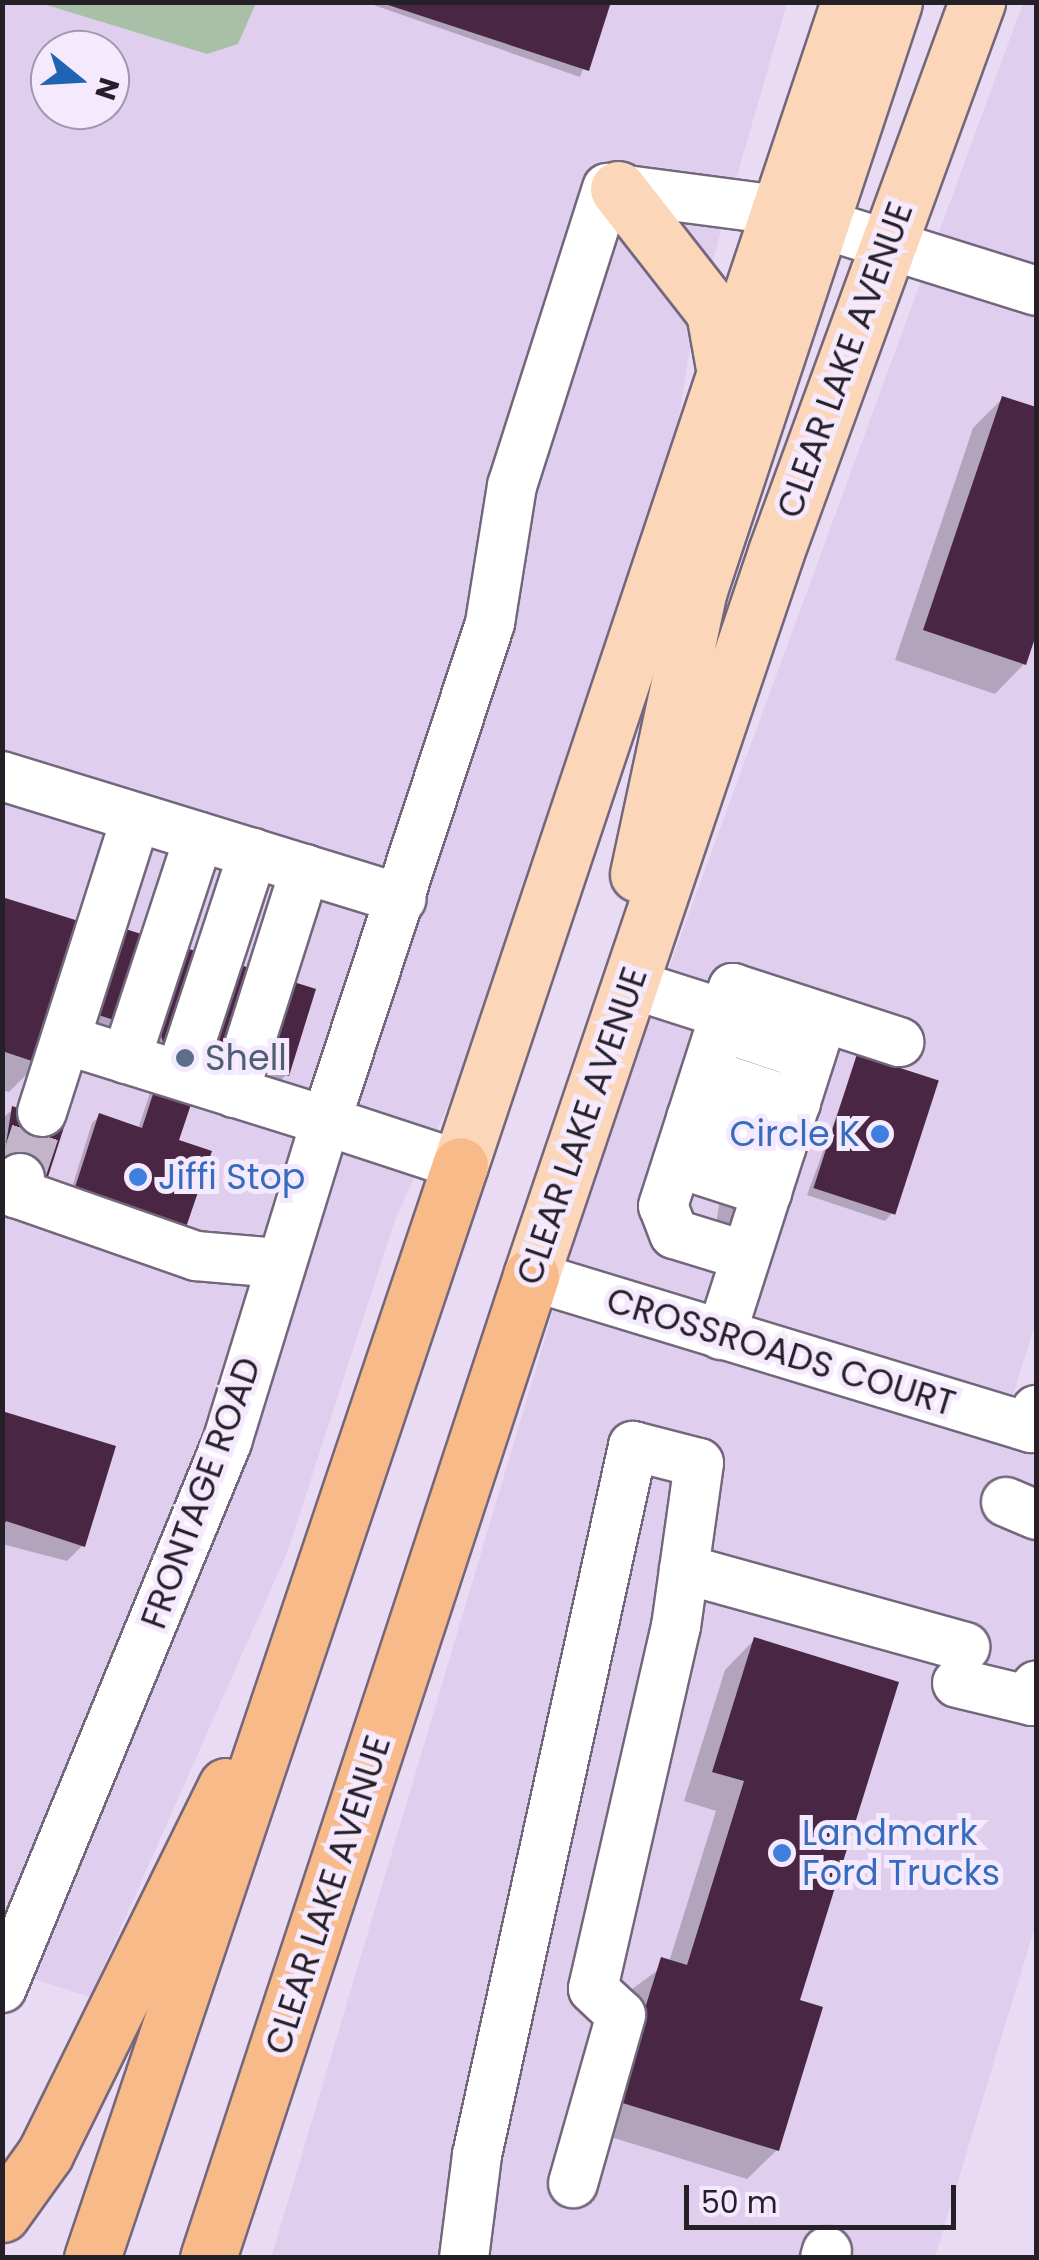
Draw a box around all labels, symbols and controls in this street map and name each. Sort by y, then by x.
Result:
north arrow [30,30,130,130]
text: N [85,73,129,105]
street label: CLEAR LAKE AVENUE [768,197,922,523]
street label: CLEAR LAKE AVENUE [508,962,656,1290]
place label: Shell [205,1037,287,1079]
marker: Shell [174,1047,196,1069]
place label: Circle K [729,1113,860,1155]
marker: Circle K [869,1123,891,1145]
place label: Jiffi Stop [158,1156,305,1198]
marker: Jiffi Stop [127,1166,149,1188]
street label: CROSSROADS COURT [602,1279,960,1425]
street label: FRONTAGE ROAD [132,1352,270,1634]
street label: CLEAR LAKE AVENUE [257,1730,399,2060]
place label: Landmark Ford Trucks [802,1812,1000,1894]
marker: Landmark Ford Trucks [771,1842,793,1864]
scale bar [689,2165,962,2227]
text: 50 m [701,2181,778,2224]

